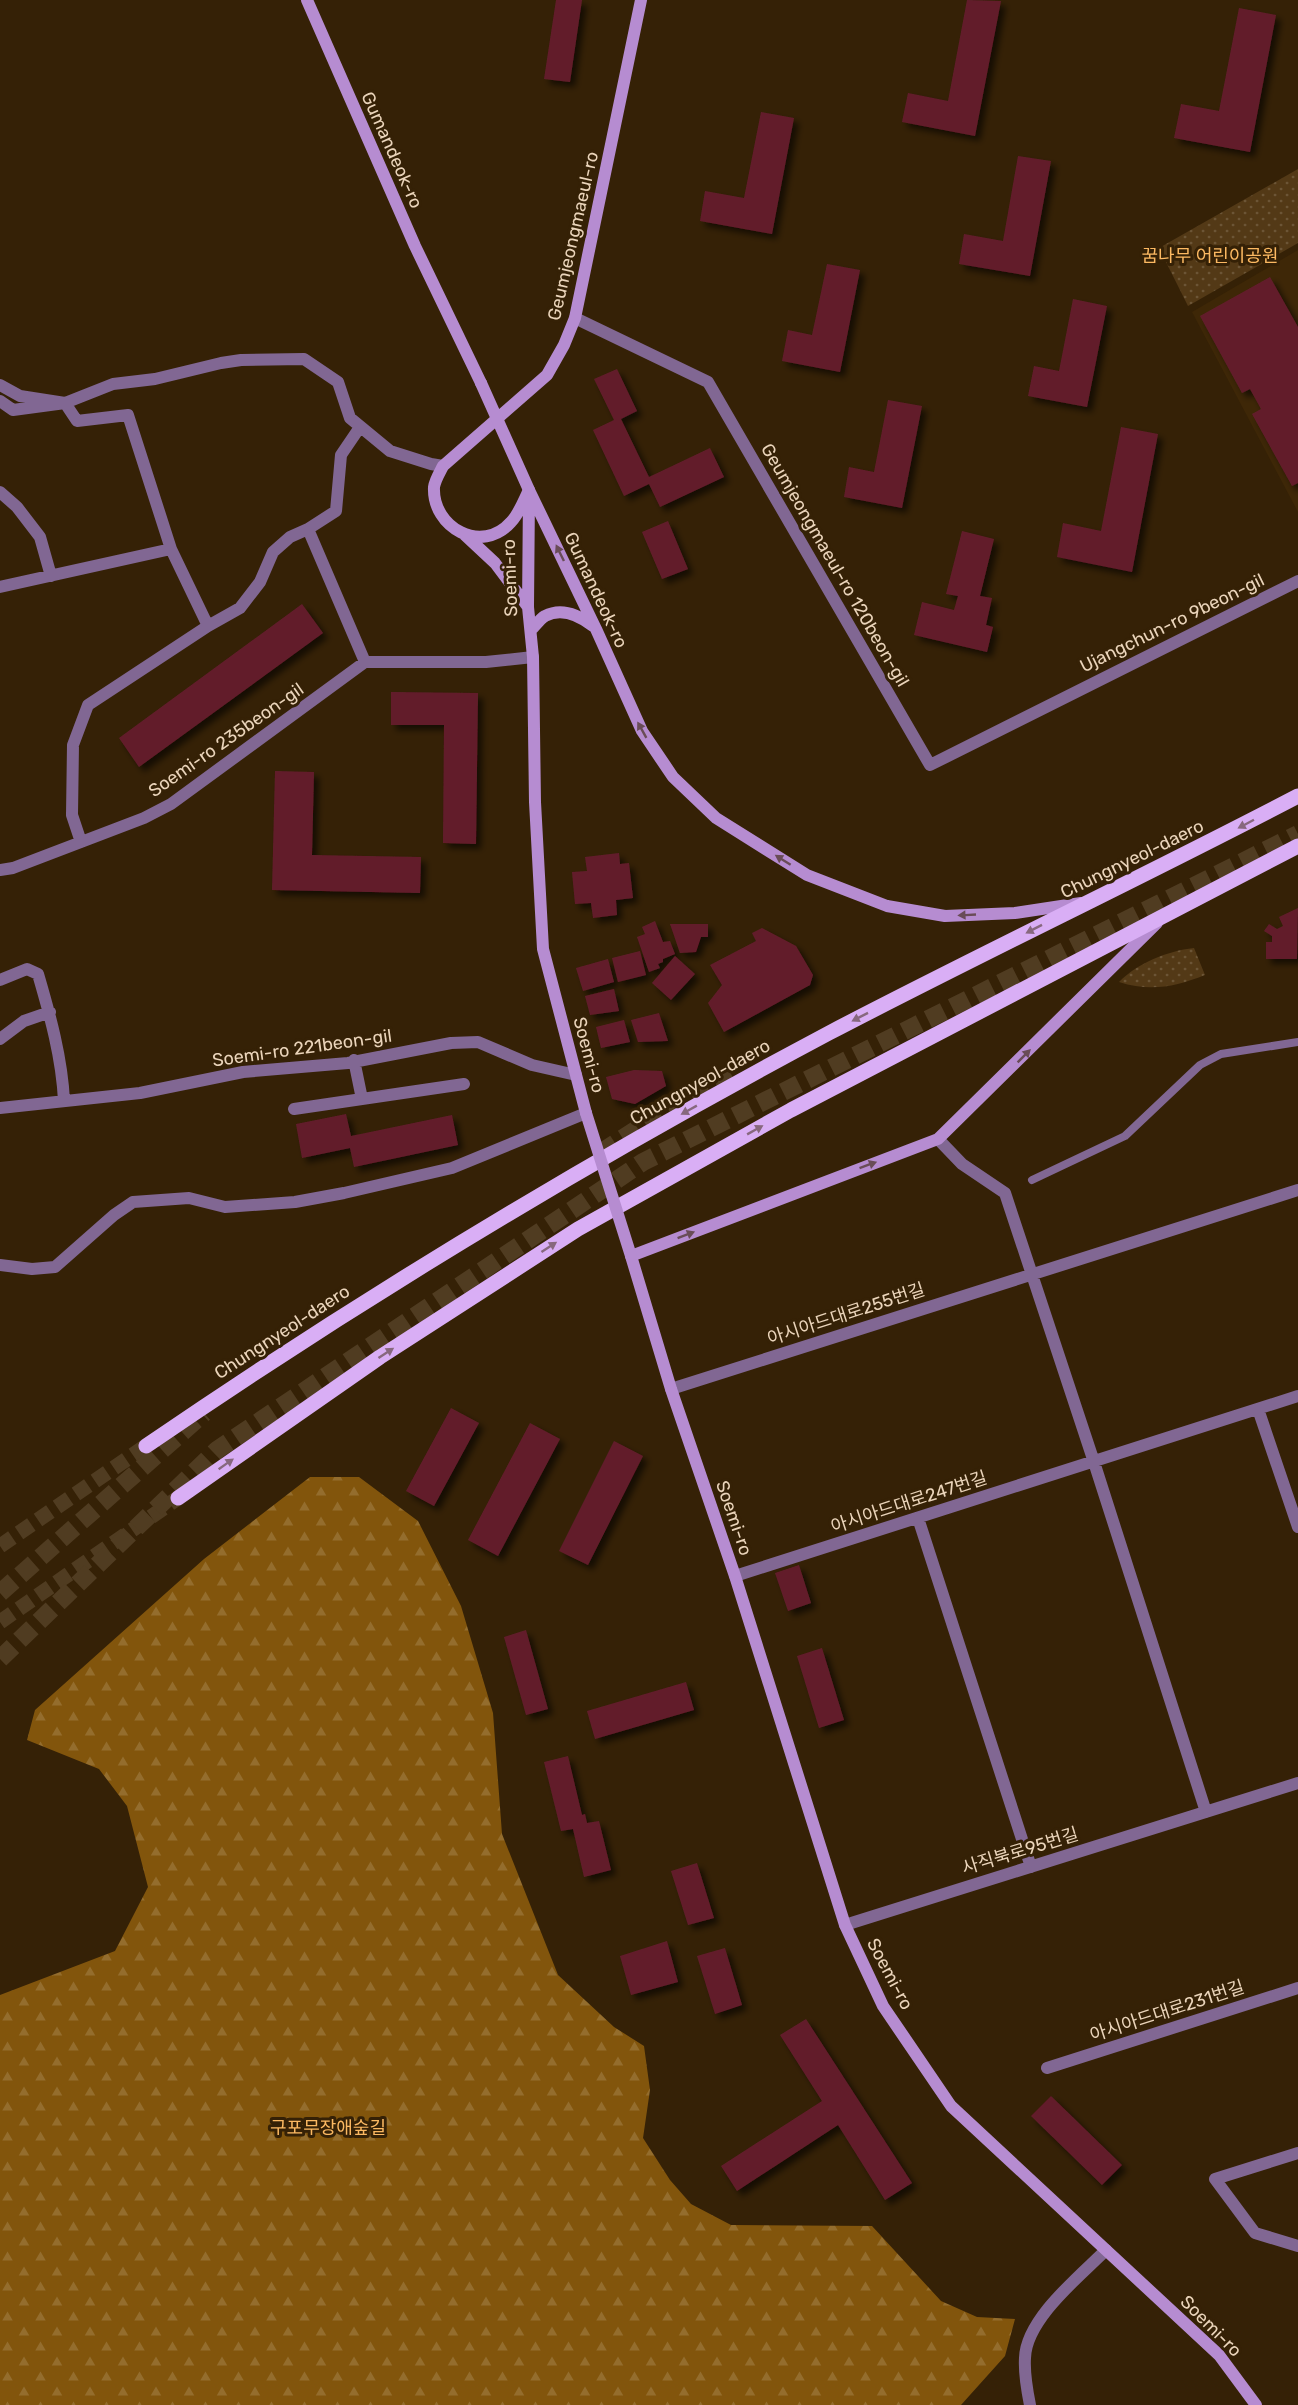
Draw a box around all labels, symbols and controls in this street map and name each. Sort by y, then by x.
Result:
street label: Gumandeok-ro [356,88,428,212]
street label: Geumjeongmaeul-ro [543,149,603,323]
park label: 꿈나무 어린이공원 [1142,245,1278,267]
street label: Geumjeongmaeul-ro 120beon-gil [756,440,914,690]
street label: Gumandeok-ro [560,529,632,651]
street label: Soemi-ro [498,539,522,617]
one-way arrow [555,545,564,562]
street label: Ujangchun-ro 9beon-gil [1076,569,1268,677]
street label: Soemi-ro 235beon-gil [144,678,308,802]
one-way arrow [637,721,647,738]
street label: Chungnyeol-daero [1057,815,1207,903]
one-way arrow [1237,818,1255,828]
one-way arrow [775,855,791,866]
one-way arrow [958,910,977,919]
one-way arrow [1025,924,1042,934]
one-way arrow [852,1013,869,1022]
street label: Soemi-ro [568,1015,610,1095]
street label: Soemi-ro 221beon-gil [211,1025,393,1071]
street label: Chungnyeol-daero [626,1034,774,1130]
one-way arrow [1017,1050,1031,1064]
one-way arrow [680,1105,697,1115]
one-way arrow [747,1124,763,1135]
one-way arrow [859,1160,877,1170]
one-way arrow [677,1230,695,1240]
one-way arrow [541,1241,557,1253]
street label: 아시아드대로255번길 [764,1278,928,1350]
street label: Chungnyeol-daero [210,1280,354,1384]
one-way arrow [377,1347,393,1359]
one-way arrow [217,1458,233,1470]
street label: 아시아드대로247번길 [828,1466,990,1538]
street label: Soemi-ro [711,1478,757,1558]
street label: 사직북로95번길 [959,1823,1081,1879]
street label: Soemi-ro [862,1935,918,2013]
street label: 아시아드대로231번길 [1087,1976,1247,2046]
park label: 구포무장애숲길 [270,2117,386,2139]
street label: Soemi-ro [1176,2291,1246,2361]

